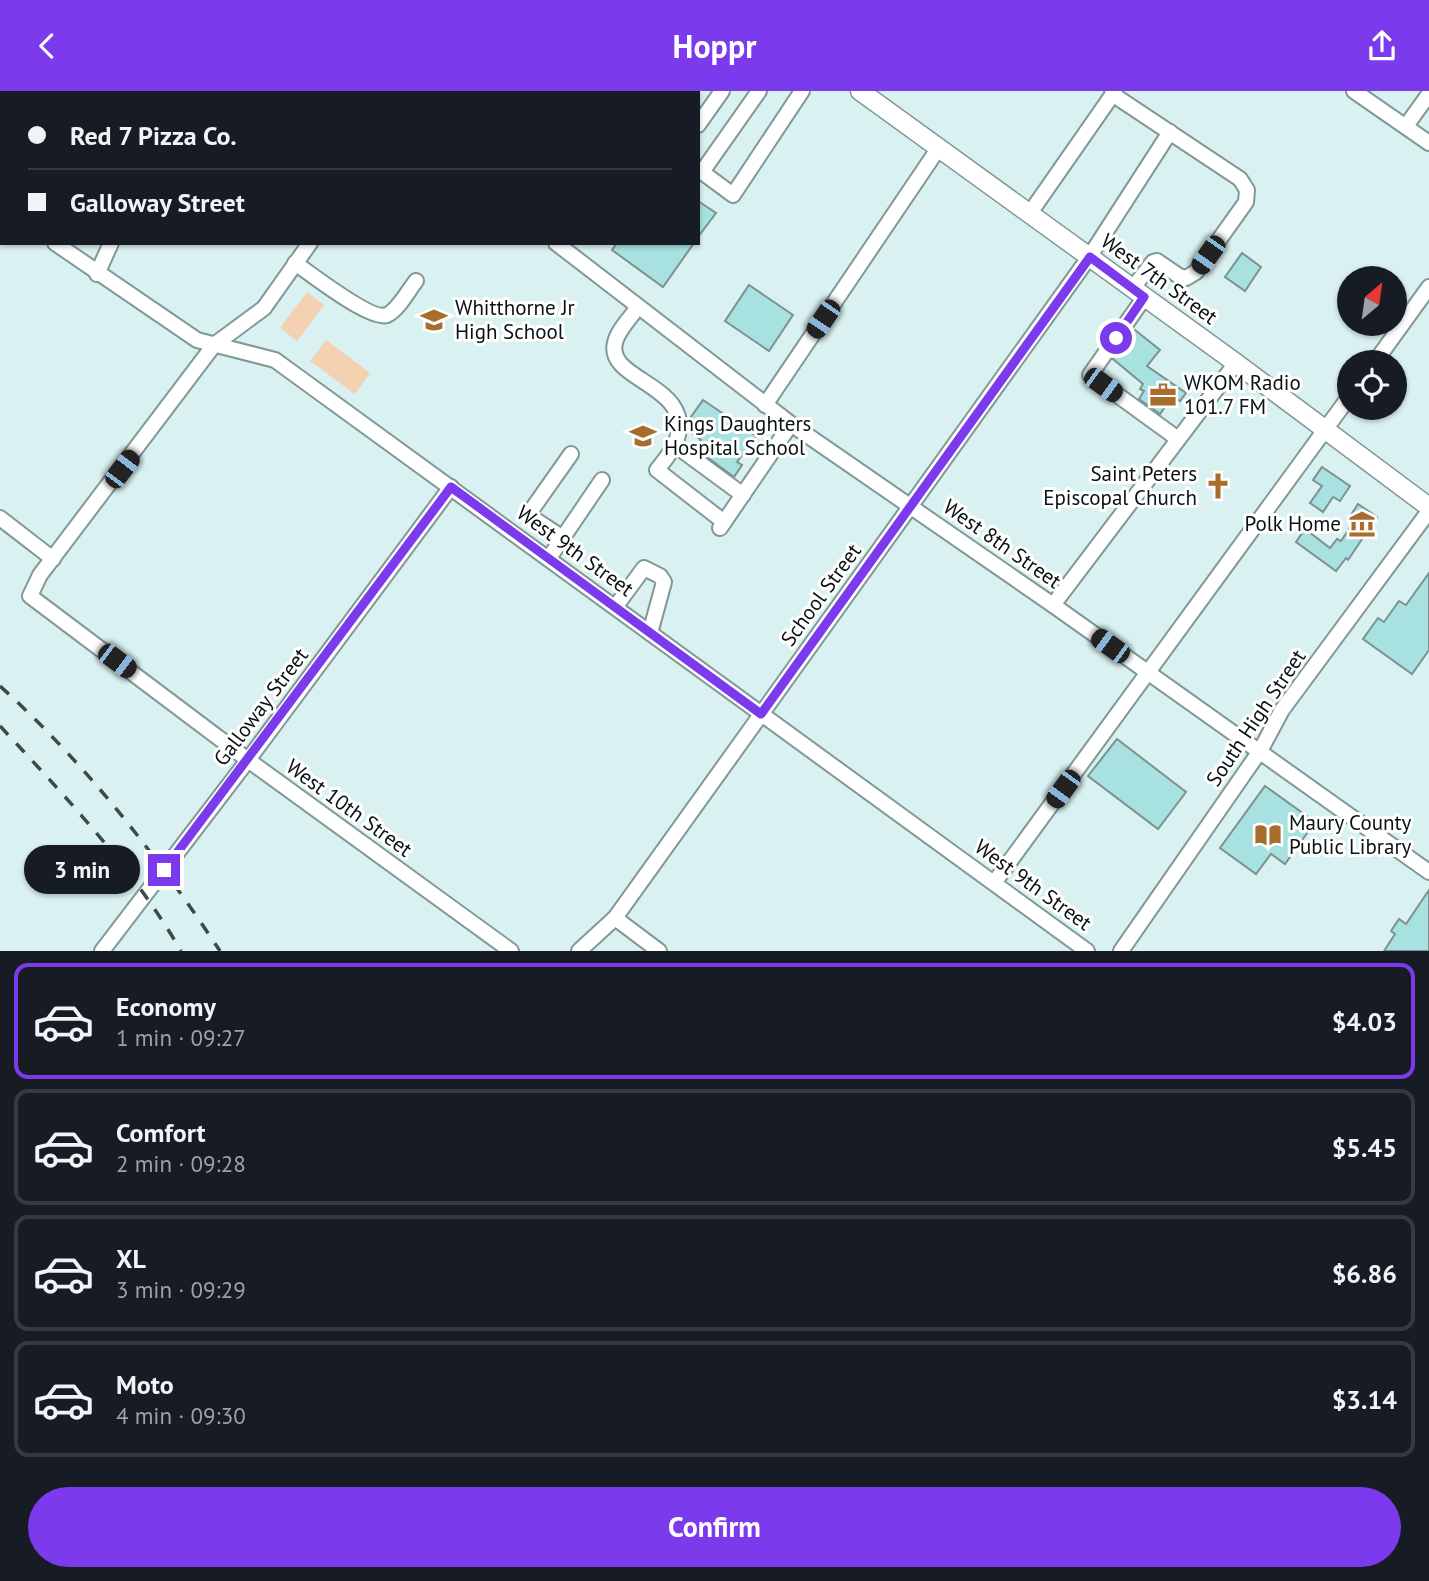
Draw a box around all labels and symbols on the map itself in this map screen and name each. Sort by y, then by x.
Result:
street label: West 7th Street [1096,227,1223,330]
car [1188,232,1229,278]
north arrow [1337,266,1407,336]
place label: Whitthorne Jr High School [455,294,575,345]
car [803,296,844,342]
school or university icon: Whitthorne Jr High School [419,305,449,335]
route start [1100,322,1132,354]
car [1080,364,1127,406]
place label: WKOM Radio 101.7 FM [1184,369,1301,420]
office icon: WKOM Radio 101.7 FM [1148,380,1178,410]
place label: Kings Daughters Hospital School [664,410,811,461]
school or university icon: Kings Daughters Hospital School [628,421,658,451]
car [101,446,144,492]
place label: Saint Peters Episcopal Church [1043,460,1197,511]
church icon: Saint Peters Episcopal Church [1203,471,1233,501]
street label: West 8th Street [938,493,1067,594]
street label: West 9th Street [512,499,639,602]
museum icon: Polk Home [1347,509,1377,539]
place label: Polk Home [1245,510,1341,537]
street label: School Street [774,538,867,651]
car [1087,625,1134,667]
car [94,640,141,682]
street label: Galloway Street [207,642,314,771]
street label: South High Street [1200,644,1311,791]
street label: West 10th Street [281,753,418,862]
car [1043,766,1084,812]
place label: Maury County Public Library [1289,809,1412,860]
library icon: Maury County Public Library [1253,820,1283,850]
street label: West 9th Street [970,833,1097,936]
callout: 3 min [24,845,140,895]
route end [148,854,180,886]

